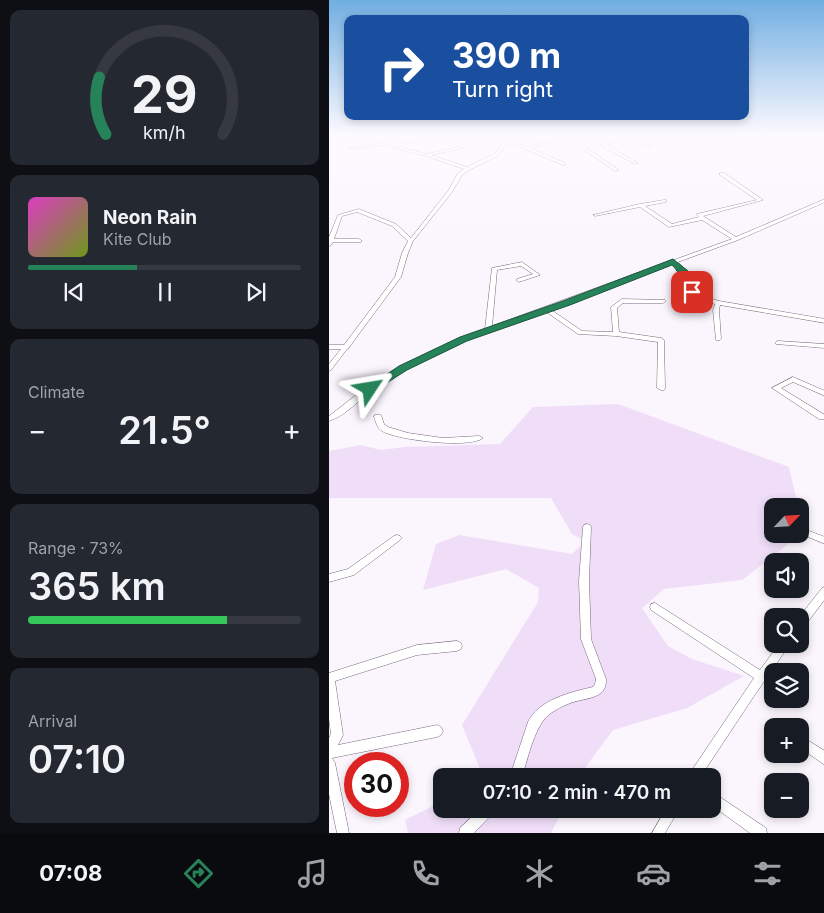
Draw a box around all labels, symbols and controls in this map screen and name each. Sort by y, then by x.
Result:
text: 390 m [452,34,561,76]
icon: right [369,35,434,100]
text: 29 [131,63,198,126]
text: Turn right [452,76,553,102]
text: km/h [143,122,186,143]
text: Neon Rain [103,206,197,229]
text: Kite Club [103,229,172,249]
pin [671,271,713,313]
icon: previous [60,278,88,306]
icon: pause [151,278,179,306]
icon: next [242,278,270,306]
icon: arrive [678,278,706,306]
position arrow [343,362,395,414]
text: Climate [28,382,85,402]
text: 21.5° [118,407,211,453]
text: − [28,413,47,447]
text: + [282,413,301,447]
north arrow [764,498,809,542]
map controls [764,498,809,818]
text: Range · 73% [28,538,124,558]
button: sound [764,553,809,598]
text: 365 km [28,563,166,609]
button: search [764,608,809,653]
button: layers [764,663,809,708]
text: Arrival [28,711,77,731]
button: + [764,718,809,763]
text: 07:10 [28,736,126,782]
speed limit sign: 30 [344,752,409,817]
button: − [764,773,809,818]
text: 07:10 · 2 min · 470 m [483,781,671,804]
icon: directions [181,856,216,891]
icon: music [295,856,330,891]
icon: phone [408,856,443,891]
icon: climate [522,856,557,891]
icon: car [636,856,671,891]
icon: filters [750,856,785,891]
text: 07:08 [39,860,102,886]

